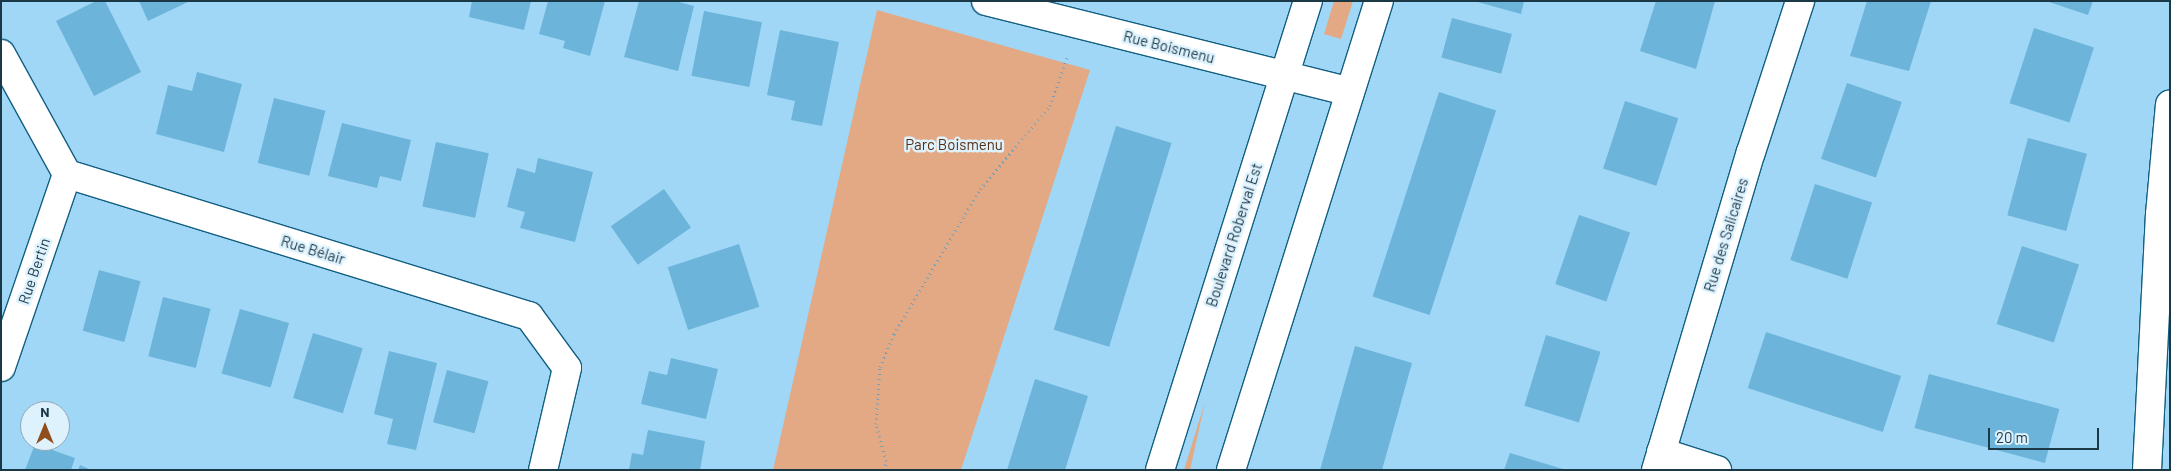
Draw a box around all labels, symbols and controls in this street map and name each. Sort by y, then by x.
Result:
street label: Rue Boismenu [1122,27,1216,67]
park label: Parc Boismenu [905,136,1003,154]
street label: Boulevard Roberval Est [1202,161,1266,309]
street label: Rue des Salicaires [1700,176,1752,294]
street label: Rue Bélair [279,232,347,268]
street label: Rue Bertin [14,236,54,306]
north arrow [20,401,70,451]
text: N [40,403,50,420]
scale bar [1991,418,2102,450]
text: 20 m [1996,428,2028,446]

